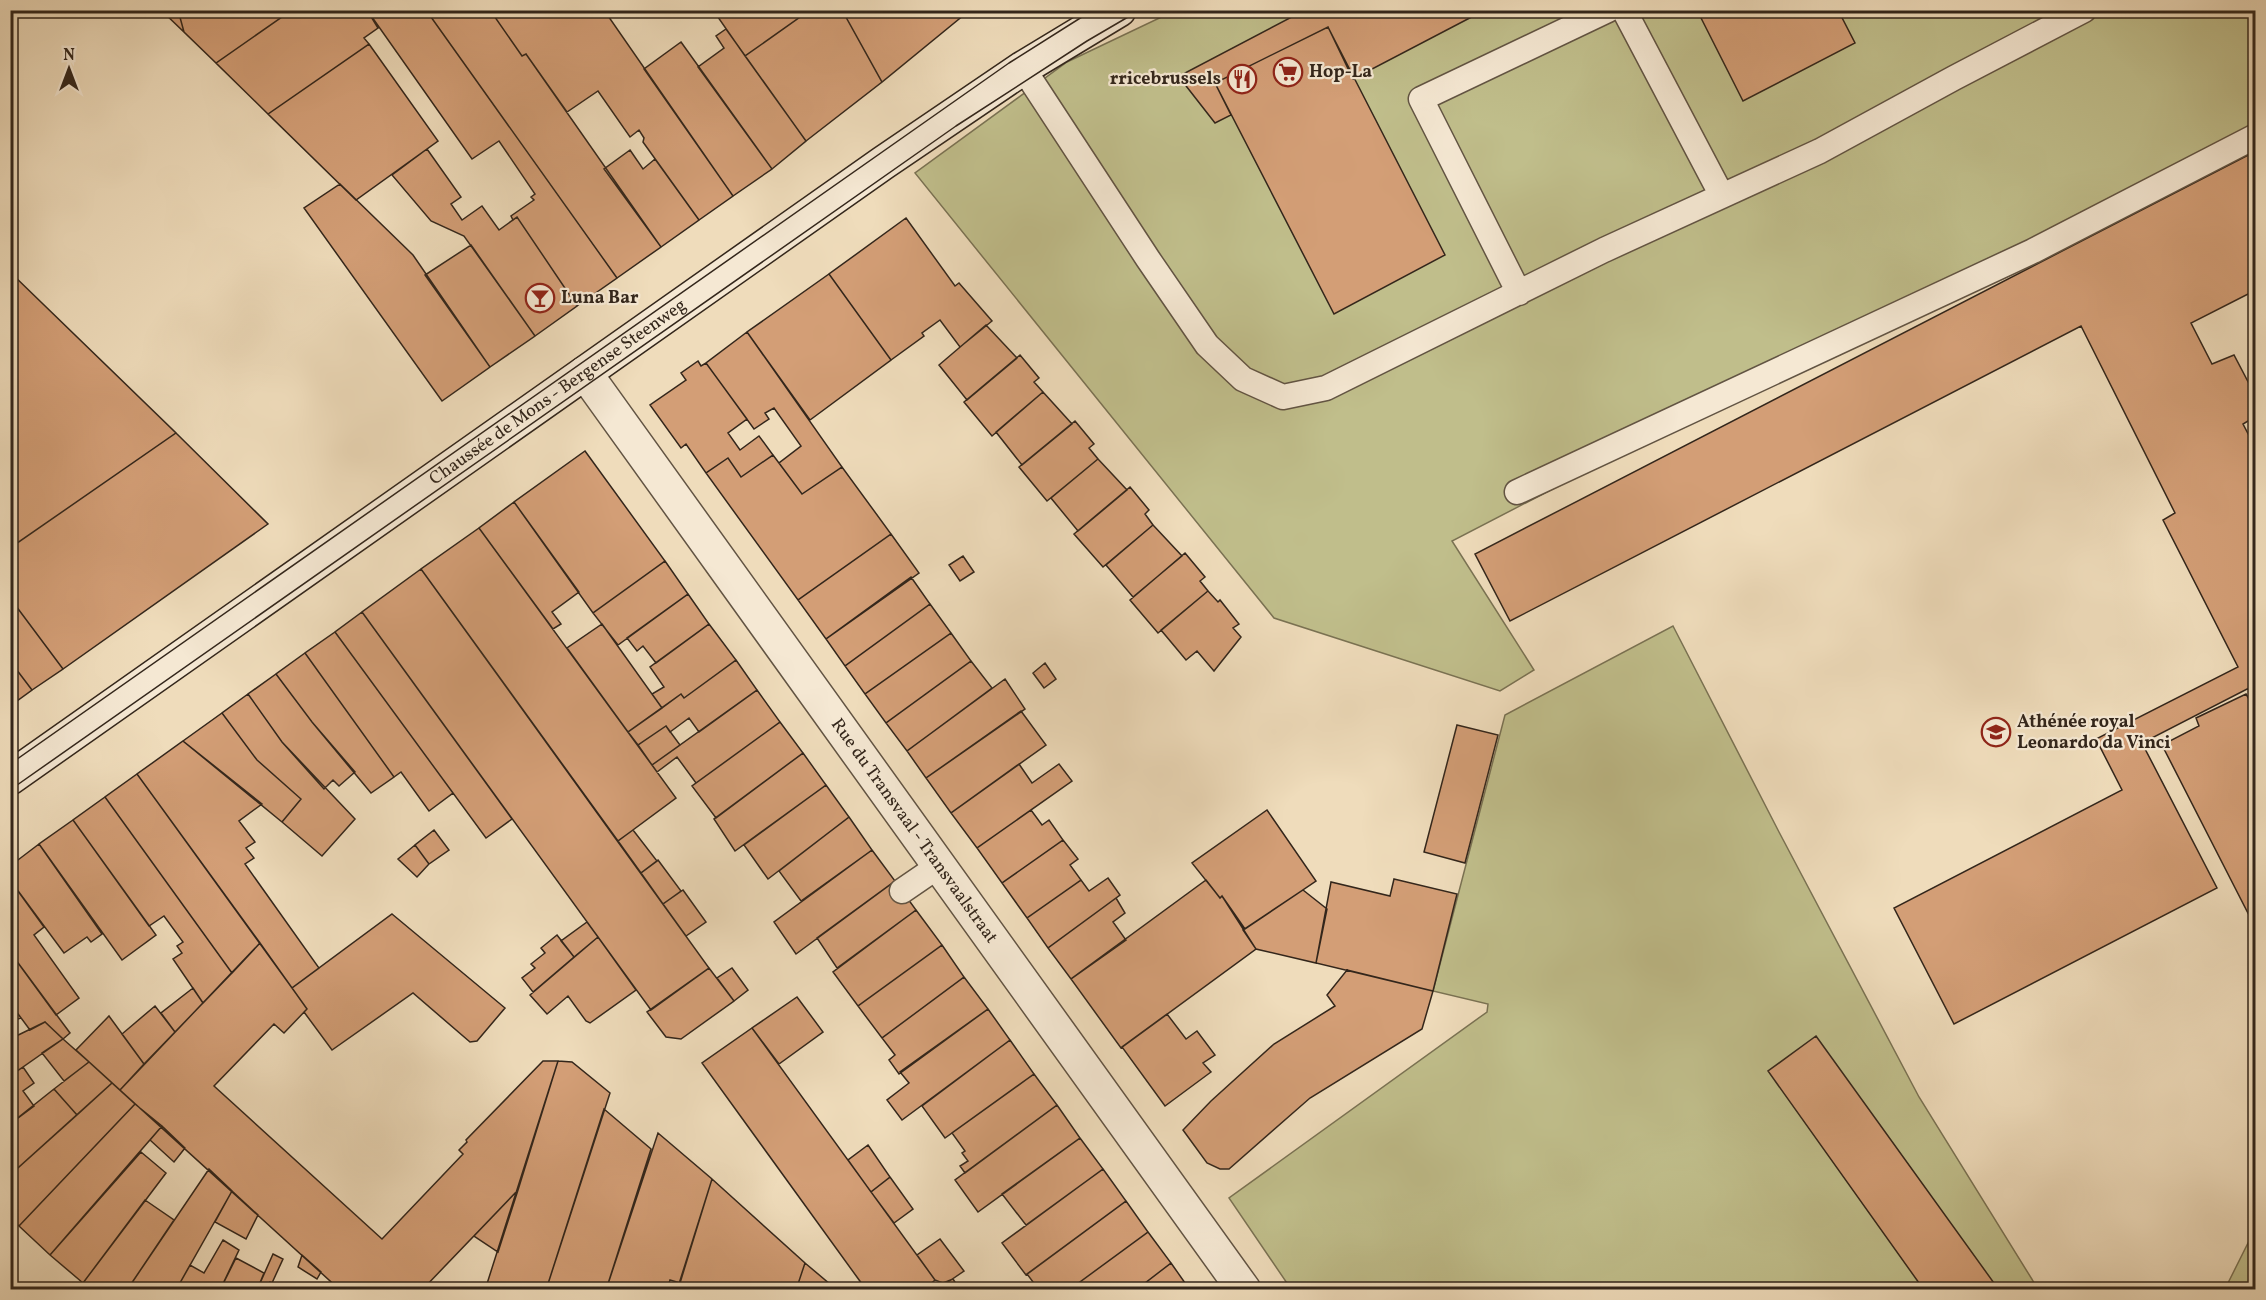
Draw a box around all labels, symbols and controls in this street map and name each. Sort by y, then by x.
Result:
north arrow [39,39,99,99]
text: N [63,45,75,67]
supermarket icon: Hop-La [1272,56,1304,88]
place label: Hop-La [1309,60,1372,85]
restaurant icon: rricebrussels [1226,63,1258,95]
place label: rricebrussels [1110,67,1221,92]
bar icon: Luna Bar [524,282,556,314]
place label: Luna Bar [561,286,639,311]
street label: Chaussée de Mons - Bergense Steenweg [424,293,691,491]
place label: Athénée royal Leonardo da Vinci [2017,710,2171,756]
street label: Rue du Transvaal - Transvaalstraat [825,713,1004,949]
school or university icon: Athénée royal Leonardo da Vinci [1980,716,2012,748]

